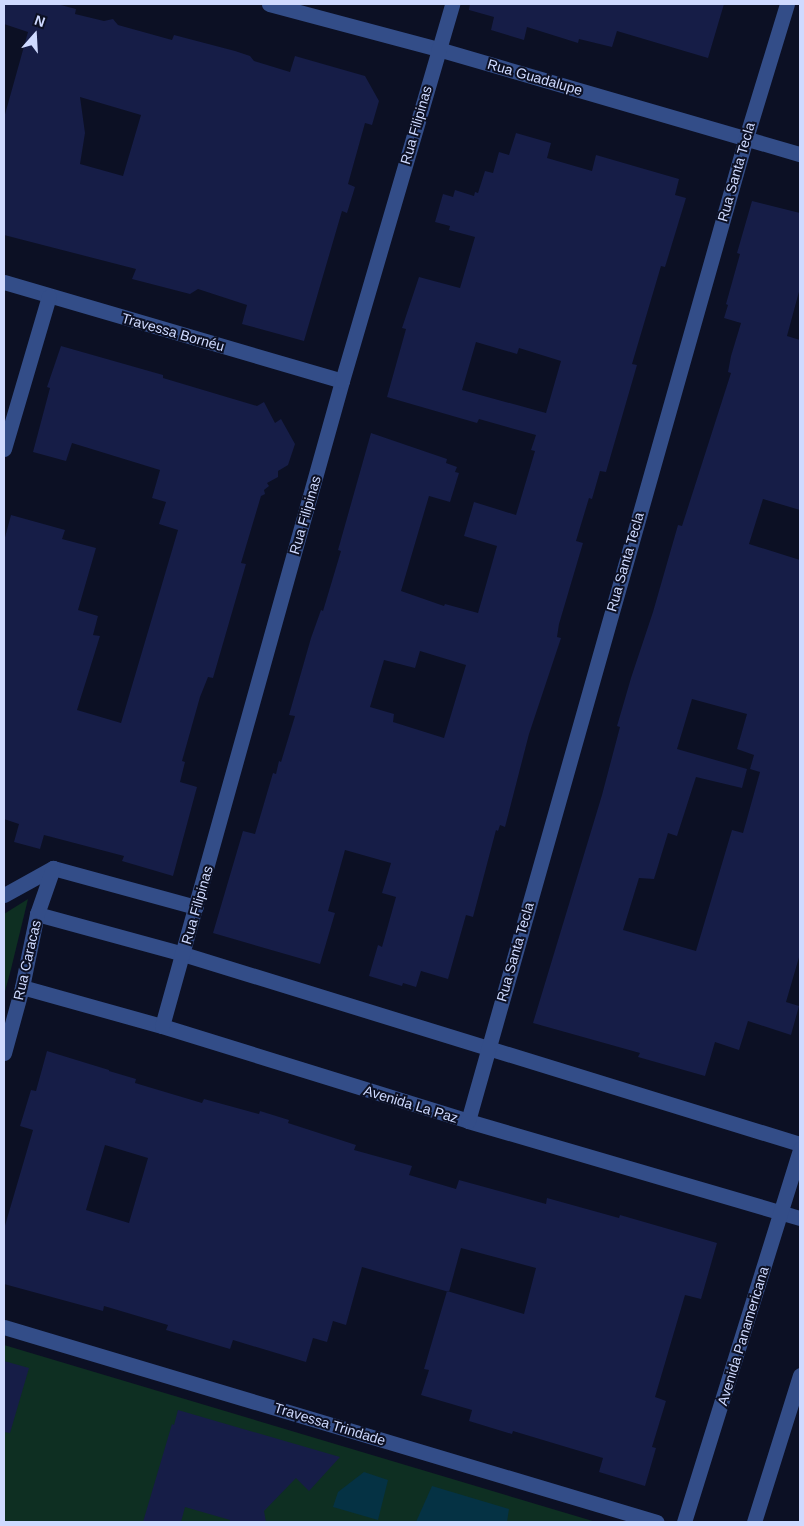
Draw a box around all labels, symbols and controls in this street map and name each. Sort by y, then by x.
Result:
north arrow [10,10,60,60]
text: N [32,12,47,30]
street label: Rua Guadalupe [486,55,584,99]
street label: Rua Filipinas [397,84,435,166]
street label: Rua Santa Tecla [714,120,758,224]
street label: Travessa Bornéu [120,309,226,355]
street label: Rua Filipinas [286,474,324,556]
street label: Rua Santa Tecla [603,510,647,614]
street label: Rua Filipinas [178,864,216,946]
street label: Rua Santa Tecla [493,900,537,1004]
street label: Rua Caracas [10,918,44,1002]
street label: Avenida La Paz [362,1082,460,1126]
street label: Avenida Panamericana [714,1264,772,1408]
street label: Travessa Trindade [272,1399,388,1449]

